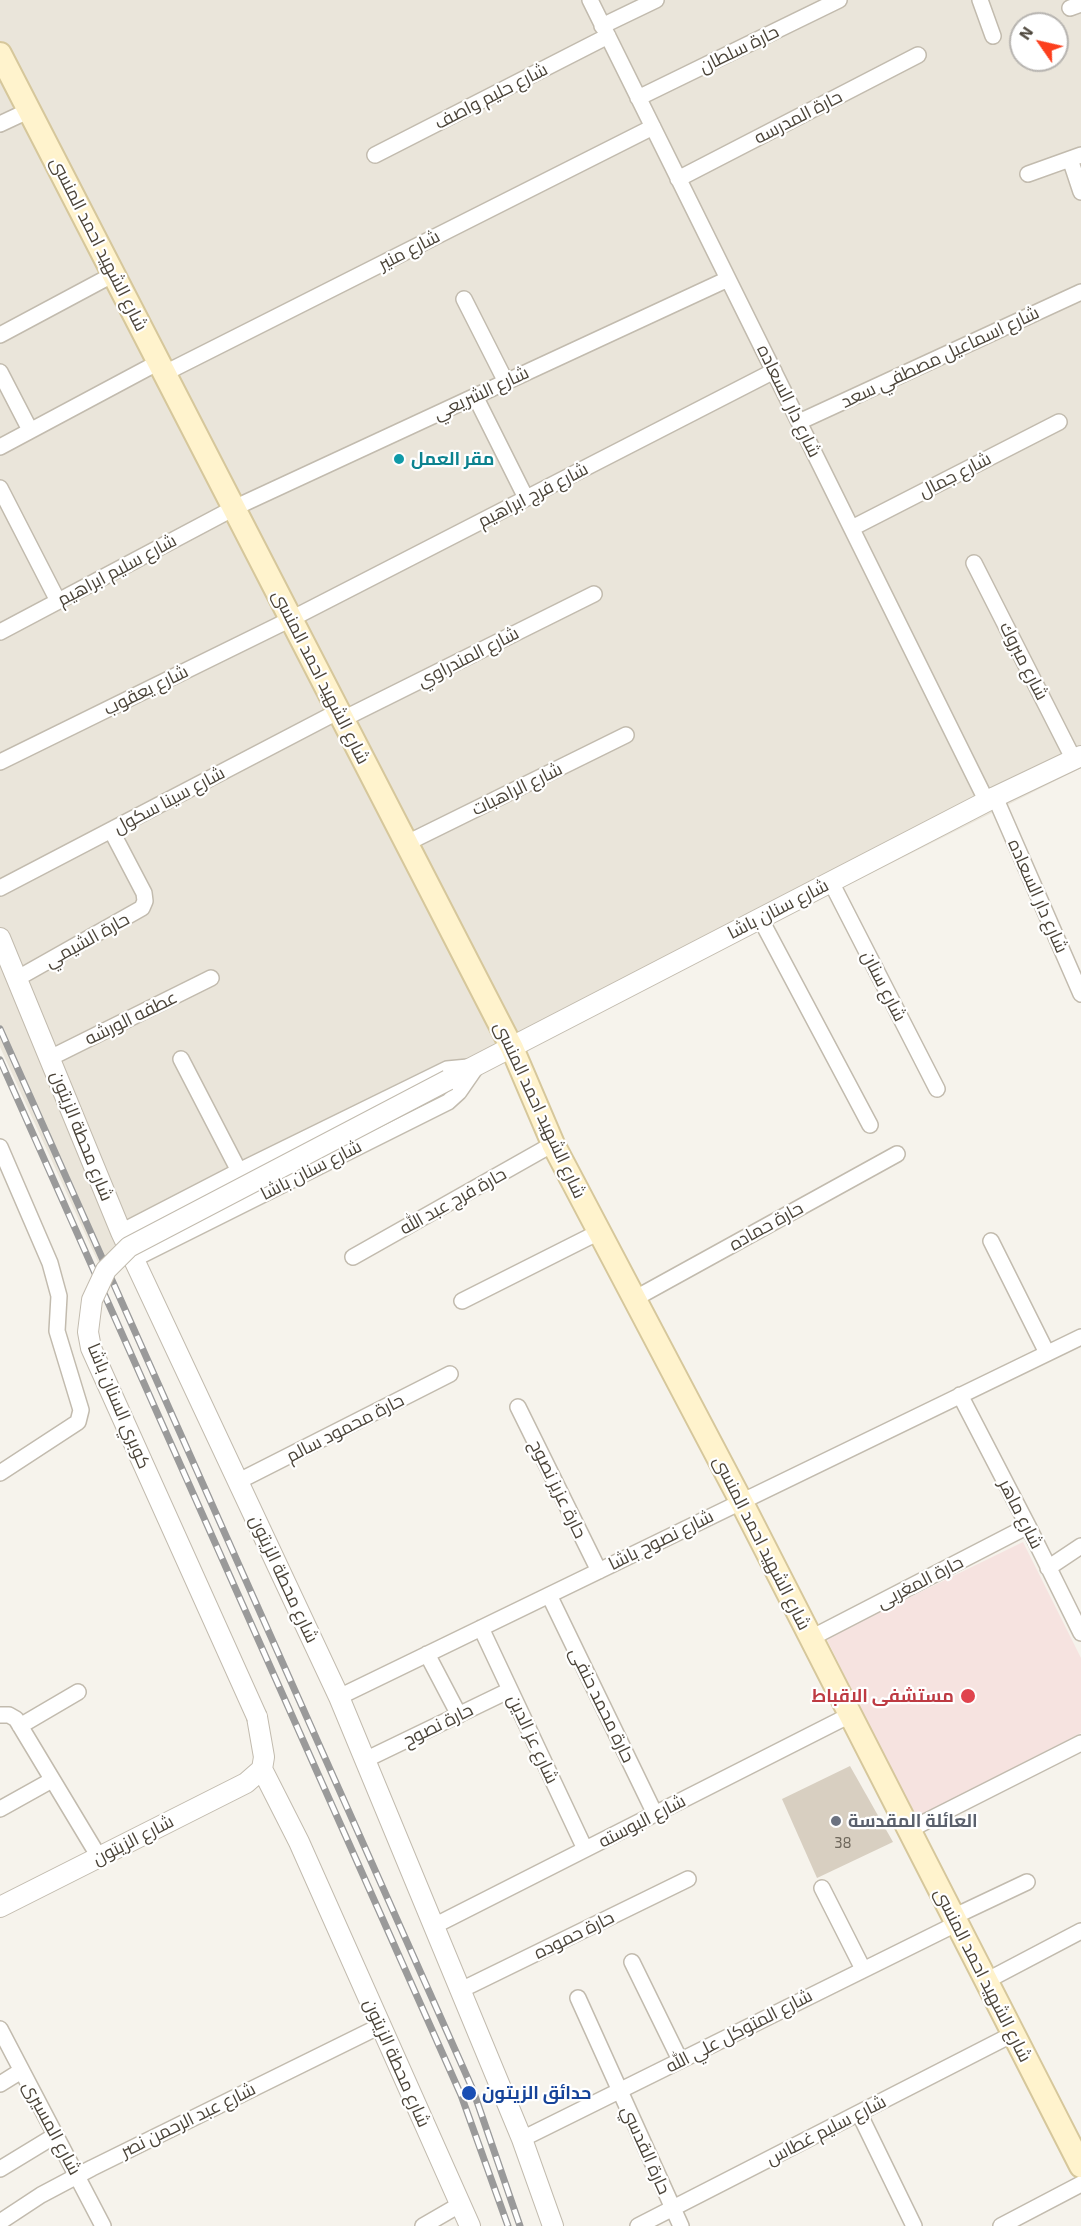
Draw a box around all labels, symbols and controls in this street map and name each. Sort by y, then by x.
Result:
north arrow [1009,12,1069,72]
street label: حارة سلطان [696,20,782,78]
text: N [1014,23,1036,43]
street label: شارع حليم واصف [431,58,551,134]
street label: حارة المدرسه [750,86,846,148]
street label: شارع الشهيد احمد المنسى [46,153,152,335]
street label: شارع منير [375,225,443,275]
street label: شارع اسماعيل مصطفي سعد [837,301,1043,413]
street label: شارع دار السعاده [752,341,826,461]
street label: شارع الشريعي [430,361,532,425]
place label: مقر العمل [411,448,494,470]
street label: شارع جمال [915,448,995,502]
marker: مقر العمل [392,452,406,466]
street label: شارع فرج ابراهيم [474,458,592,532]
street label: شارع سليم ابراهيم [54,530,180,610]
street label: شارع الشهيد احمد المنسى [268,586,374,768]
street label: شارع مبروك [995,618,1053,704]
street label: شارع المندراوي [414,622,522,692]
street label: شارع يعقوب [100,660,192,720]
street label: شارع الراهبات [468,758,566,820]
street label: شارع سينا سكول [110,762,228,838]
street label: شارع دار السعاده [1003,836,1073,956]
street label: شارع سنان باشا [724,874,832,944]
street label: حارة الشيمي [41,908,133,972]
street label: شارع سنان [857,947,911,1025]
street label: عطفه الورشه [81,986,181,1050]
street label: شارع الشهيد احمد المنسى [490,1018,590,1202]
street label: شارع محطة الزيتون [46,1068,118,1204]
street label: شارع سنان باشا [257,1135,365,1205]
street label: حارة فرج عبد الله [396,1163,510,1239]
street label: حارة حماده [725,1197,807,1255]
street label: كوبري السنان باشا [83,1340,155,1472]
street label: حارة محمود سالم [283,1389,407,1467]
street label: حارة عزيز نصوح [525,1436,591,1542]
street label: شارع الشهيد احمد المنسى [709,1452,815,1634]
street label: شارع ماهر [994,1475,1048,1553]
street label: شارع نصوح باشا [605,1505,717,1575]
street label: شارع محطة الزيتون [245,1512,323,1646]
street label: حارة المغربى [873,1551,967,1613]
street label: حارة محمد حنفى [565,1644,639,1766]
place label: مستشفى الاقباط [812,1685,954,1707]
marker: مستشفى الاقباط [959,1687,977,1705]
street label: شارع عز الدين [503,1691,563,1787]
street label: حارة نصوح [399,1699,477,1751]
street label: شارع البوسته [595,1790,689,1852]
street label: شارع الزيتون [89,1810,177,1870]
place label: العائلة المقدسة [848,1810,978,1832]
marker: العائلة المقدسة [829,1814,843,1828]
house number: 38 [834,1834,852,1852]
street label: شارع الشهيد احمد المنسى [930,1884,1036,2066]
street label: حارة حموده [530,1906,618,1964]
street label: شارع المتوكل علي الله [662,1985,816,2077]
street label: شارع محطة الزيتون [359,1995,435,2131]
street label: شارع المسيرى [18,2077,86,2179]
street label: شارع عبد الرحمن نصر [117,2078,259,2162]
place label: حدائق الزيتون [482,2082,591,2104]
marker: حدائق الزيتون [460,2084,478,2102]
street label: شارع سليم غطاس [762,2090,890,2170]
street label: حارة القدسي [617,2102,675,2198]

